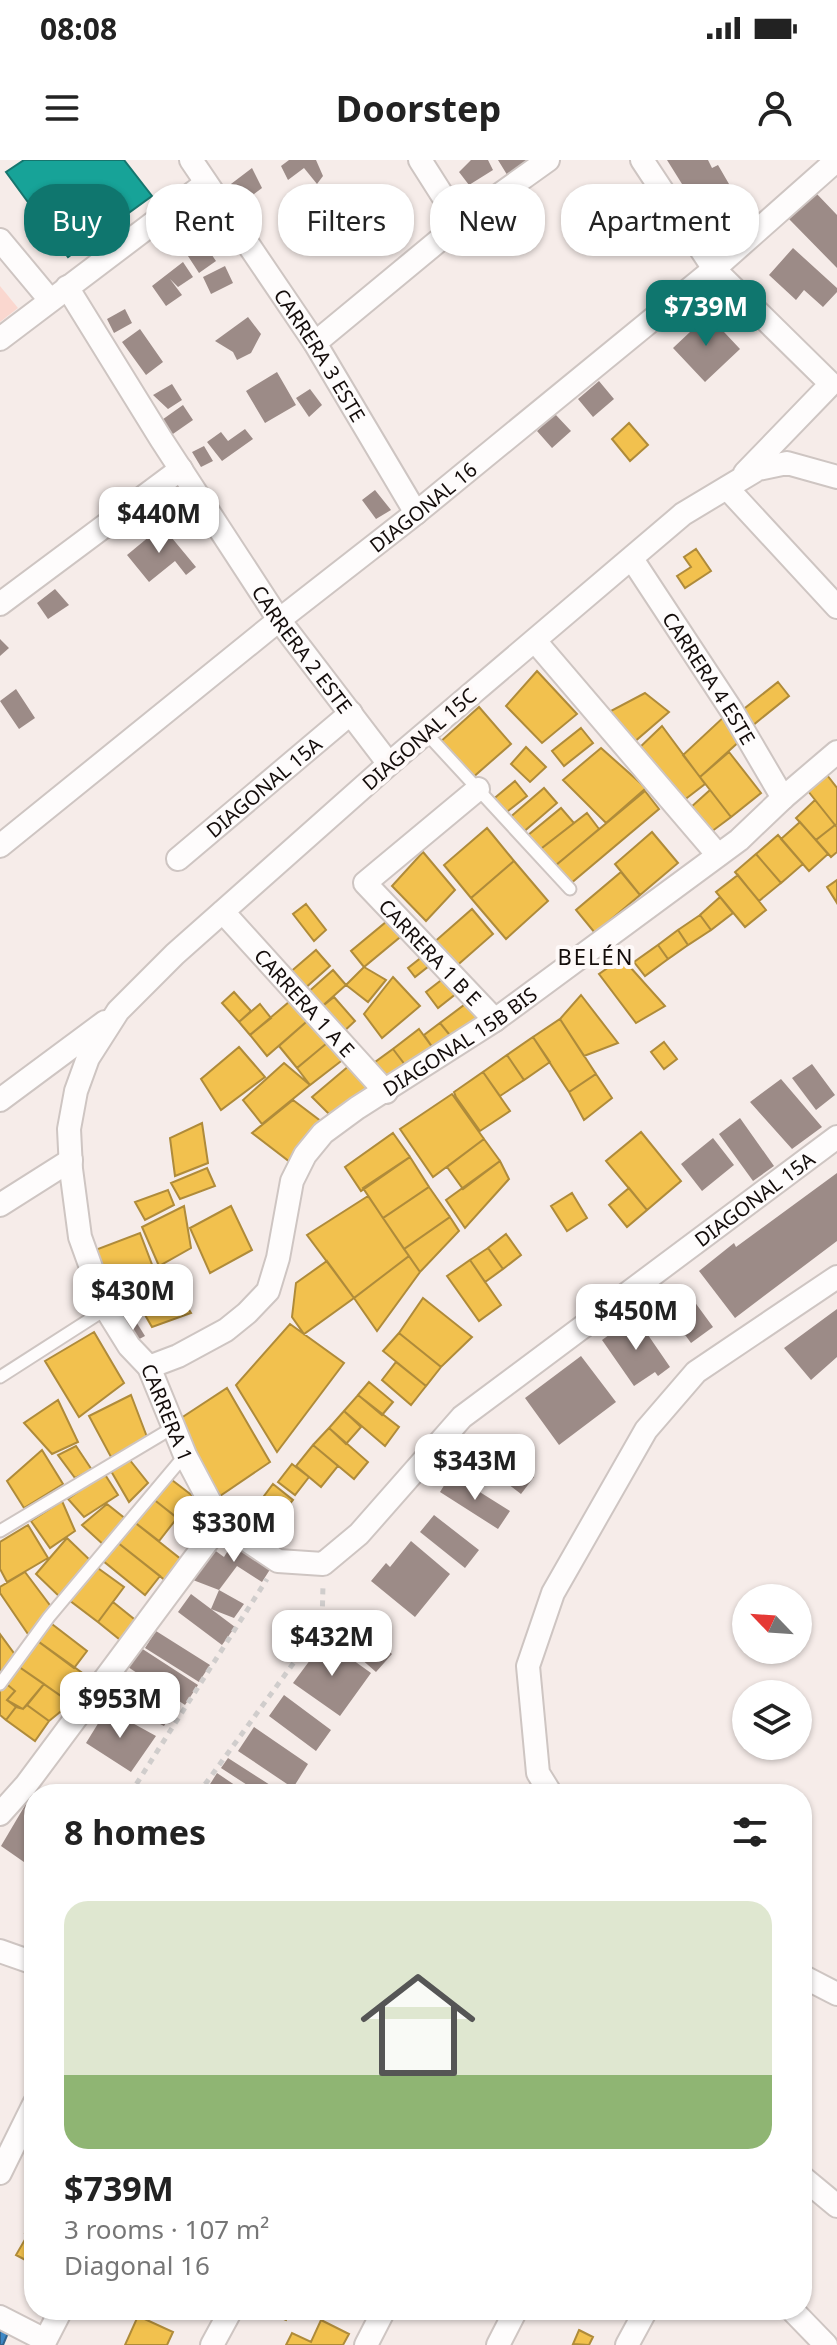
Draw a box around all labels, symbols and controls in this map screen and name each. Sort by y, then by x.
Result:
text: 08:08 [40,8,117,49]
text: Doorstep [336,84,501,133]
icon: menu [40,86,84,130]
icon: person [753,86,797,130]
chip: Buy [24,184,130,256]
chip: Rent [146,184,262,256]
chip: Filters [278,184,414,256]
chip: New [430,184,545,256]
chip: Apartment [561,184,759,256]
pin: $739M [650,280,762,348]
street label: CARRERA 3 ESTE [268,283,372,427]
text: $739M [664,288,748,324]
street label: DIAGONAL 16 [363,455,482,558]
pin: $440M [103,487,215,555]
text: $440M [117,495,201,531]
street label: CARRERA 2 ESTE [246,580,359,719]
street label: CARRERA 4 ESTE [657,606,762,749]
street label: DIAGONAL 15C [356,682,482,796]
street label: DIAGONAL 15A [200,730,327,843]
street label: CARRERA 1 B E [373,893,488,1011]
district label: BELÉN [557,941,635,971]
street label: CARRERA 1 A E [249,942,361,1063]
street label: DIAGONAL 15B BIS [377,980,542,1102]
street label: DIAGONAL 15A [689,1145,820,1253]
pin: $430M [77,1264,189,1332]
text: $430M [91,1272,175,1308]
pin: $450M [580,1284,692,1352]
text: $450M [594,1292,678,1328]
street label: CARRERA 1 [136,1359,200,1465]
pin: $343M [419,1434,531,1502]
text: $343M [433,1442,517,1478]
pin: $330M [178,1496,290,1564]
text: $330M [192,1504,276,1540]
north arrow [732,1584,812,1664]
map controls [732,1584,812,1760]
pin: $432M [276,1610,388,1678]
text: $432M [290,1618,374,1654]
pin: $953M [64,1672,176,1740]
text: $953M [78,1680,162,1716]
button: layers [732,1680,812,1760]
text: 8 homes [64,1809,206,1855]
icon: filters [728,1810,772,1854]
icon: home [346,1953,490,2097]
text: $739M [64,2165,174,2211]
text: 3 rooms · 107 m² [64,2211,269,2247]
text: Diagonal 16 [64,2247,210,2283]

